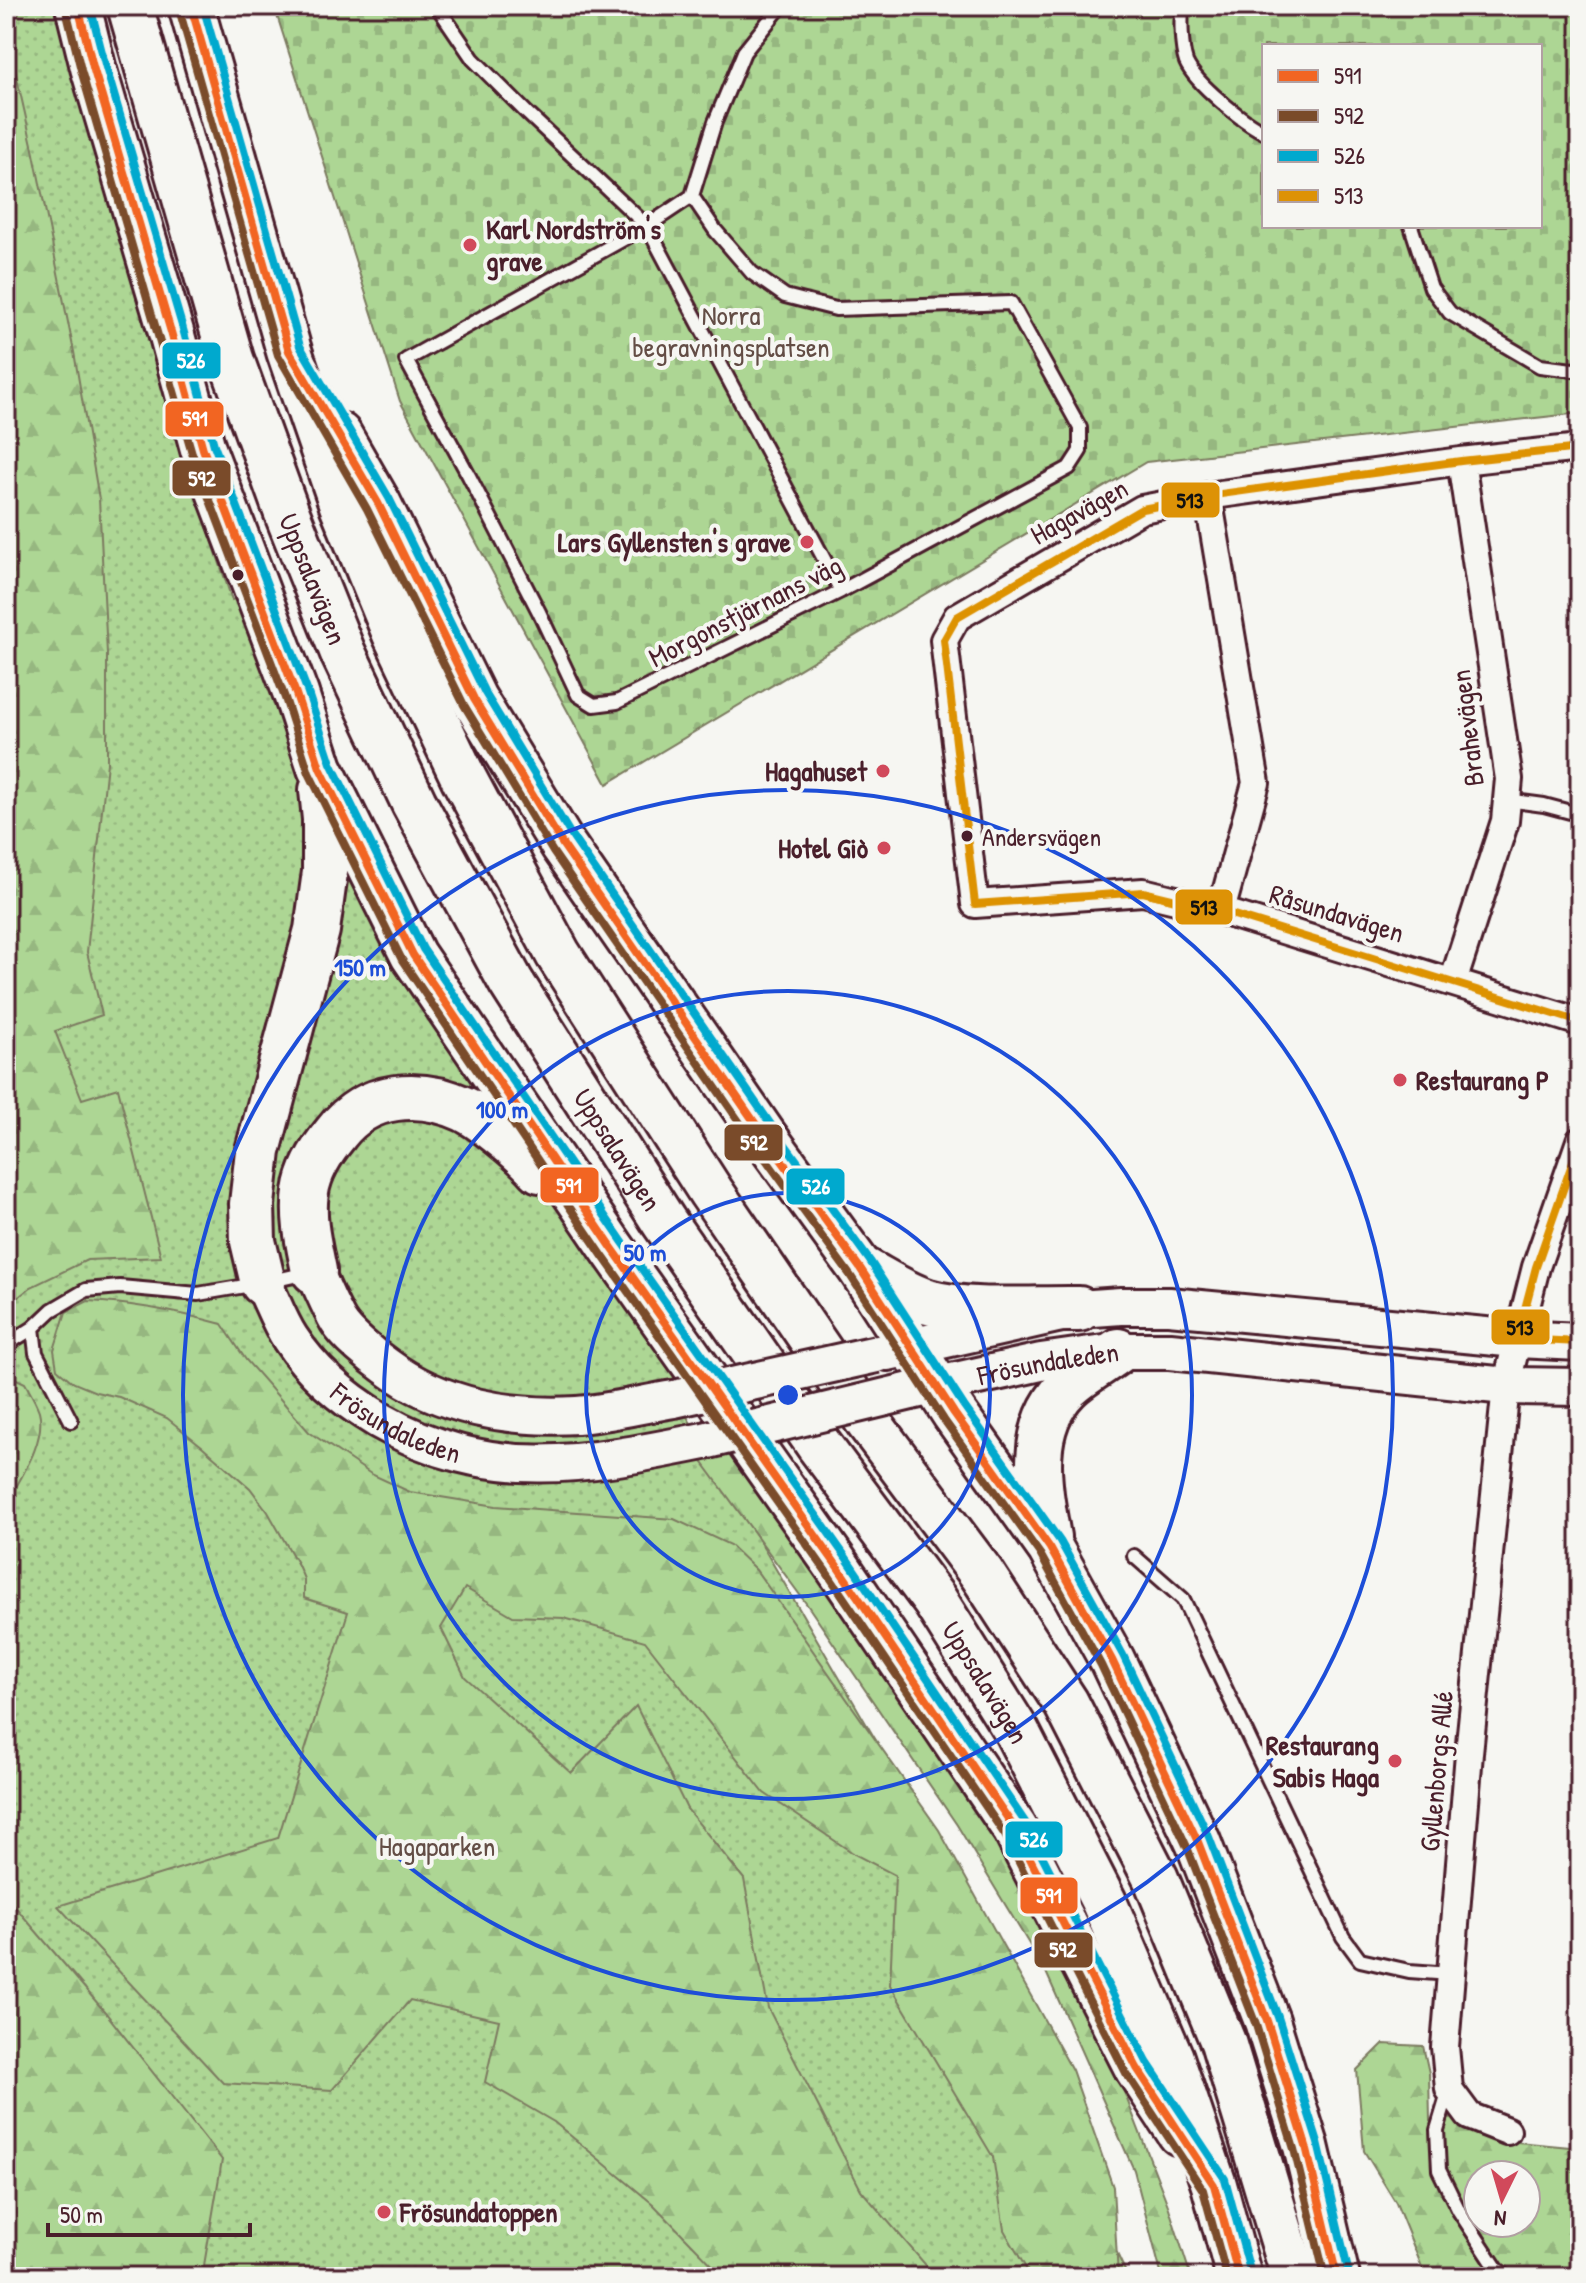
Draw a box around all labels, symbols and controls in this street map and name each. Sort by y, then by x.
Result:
legend [1262,44,1542,228]
text: 591 [1334,59,1362,91]
text: 592 [1334,99,1364,131]
text: 526 [1334,139,1365,171]
text: 513 [1334,179,1364,211]
place label: Karl Nordström's grave [486,210,661,281]
marker: Karl Nordström's grave [461,236,479,254]
park label: Norra begravningsplatsen [632,296,830,366]
line badge: 526 [161,341,222,380]
text: 526 [177,345,205,375]
line badge: 591 [164,400,225,438]
text: 591 [182,403,208,433]
line badge: 592 [171,459,232,497]
text: 592 [188,463,217,493]
street label: Hagavägen [1023,469,1135,553]
line badge: 513 [1160,481,1221,519]
text: 513 [1176,485,1204,515]
street label: Uppsalavägen [270,508,357,650]
place label: Lars Gyllensten's grave [558,523,792,562]
marker: Lars Gyllensten's grave [798,533,816,551]
street label: Morgonstjärnans väg [642,546,848,676]
unlabelled marker [230,567,246,583]
street label: Brahevägen [1441,667,1493,789]
place label: Hagahuset [765,752,868,791]
marker: Hagahuset [874,762,892,780]
place label: Andersvägen [982,819,1101,854]
marker: Andersvägen [959,828,975,844]
place label: Hotel Giò [778,829,869,867]
marker: Hotel Giò [875,839,893,857]
street label: Råsundavägen [1265,875,1409,951]
line badge: 513 [1174,888,1234,926]
text: 513 [1190,892,1218,922]
text: 150 m [334,951,386,983]
place label: Restaurang P [1416,1061,1549,1100]
marker: Restaurang P [1391,1071,1409,1089]
street label: Uppsalavägen [565,1081,671,1218]
text: 100 m [476,1093,528,1125]
line badge: 592 [723,1123,784,1162]
text: 592 [740,1127,769,1157]
line badge: 591 [539,1166,600,1204]
line badge: 526 [785,1167,846,1206]
text: 591 [556,1170,582,1200]
text: 526 [802,1171,830,1201]
text: 50 m [624,1236,666,1268]
line badge: 513 [1490,1308,1551,1346]
text: 513 [1506,1312,1534,1342]
street label: Frösundaleden [973,1332,1121,1395]
street label: Frösundaleden [322,1373,465,1472]
centre of rings [774,1381,802,1409]
street label: Uppsalavägen [933,1614,1039,1750]
street label: Gyllenborgs Allé [1410,1689,1462,1853]
place label: Restaurang Sabis Haga [1266,1726,1379,1797]
marker: Restaurang Sabis Haga [1386,1752,1404,1770]
line badge: 526 [1004,1820,1064,1859]
text: 526 [1020,1824,1048,1854]
park label: Hagaparken [379,1827,495,1865]
line badge: 591 [1019,1876,1079,1915]
text: 591 [1036,1880,1062,1910]
line badge: 592 [1033,1931,1094,1969]
text: 592 [1049,1934,1078,1964]
north arrow [1462,2159,1542,2239]
scale bar [48,2187,250,2237]
place label: Frösundatoppen [399,2193,558,2232]
text: 50 m [60,2198,103,2230]
marker: Frösundatoppen [375,2203,393,2221]
text: N [1493,2203,1507,2234]

